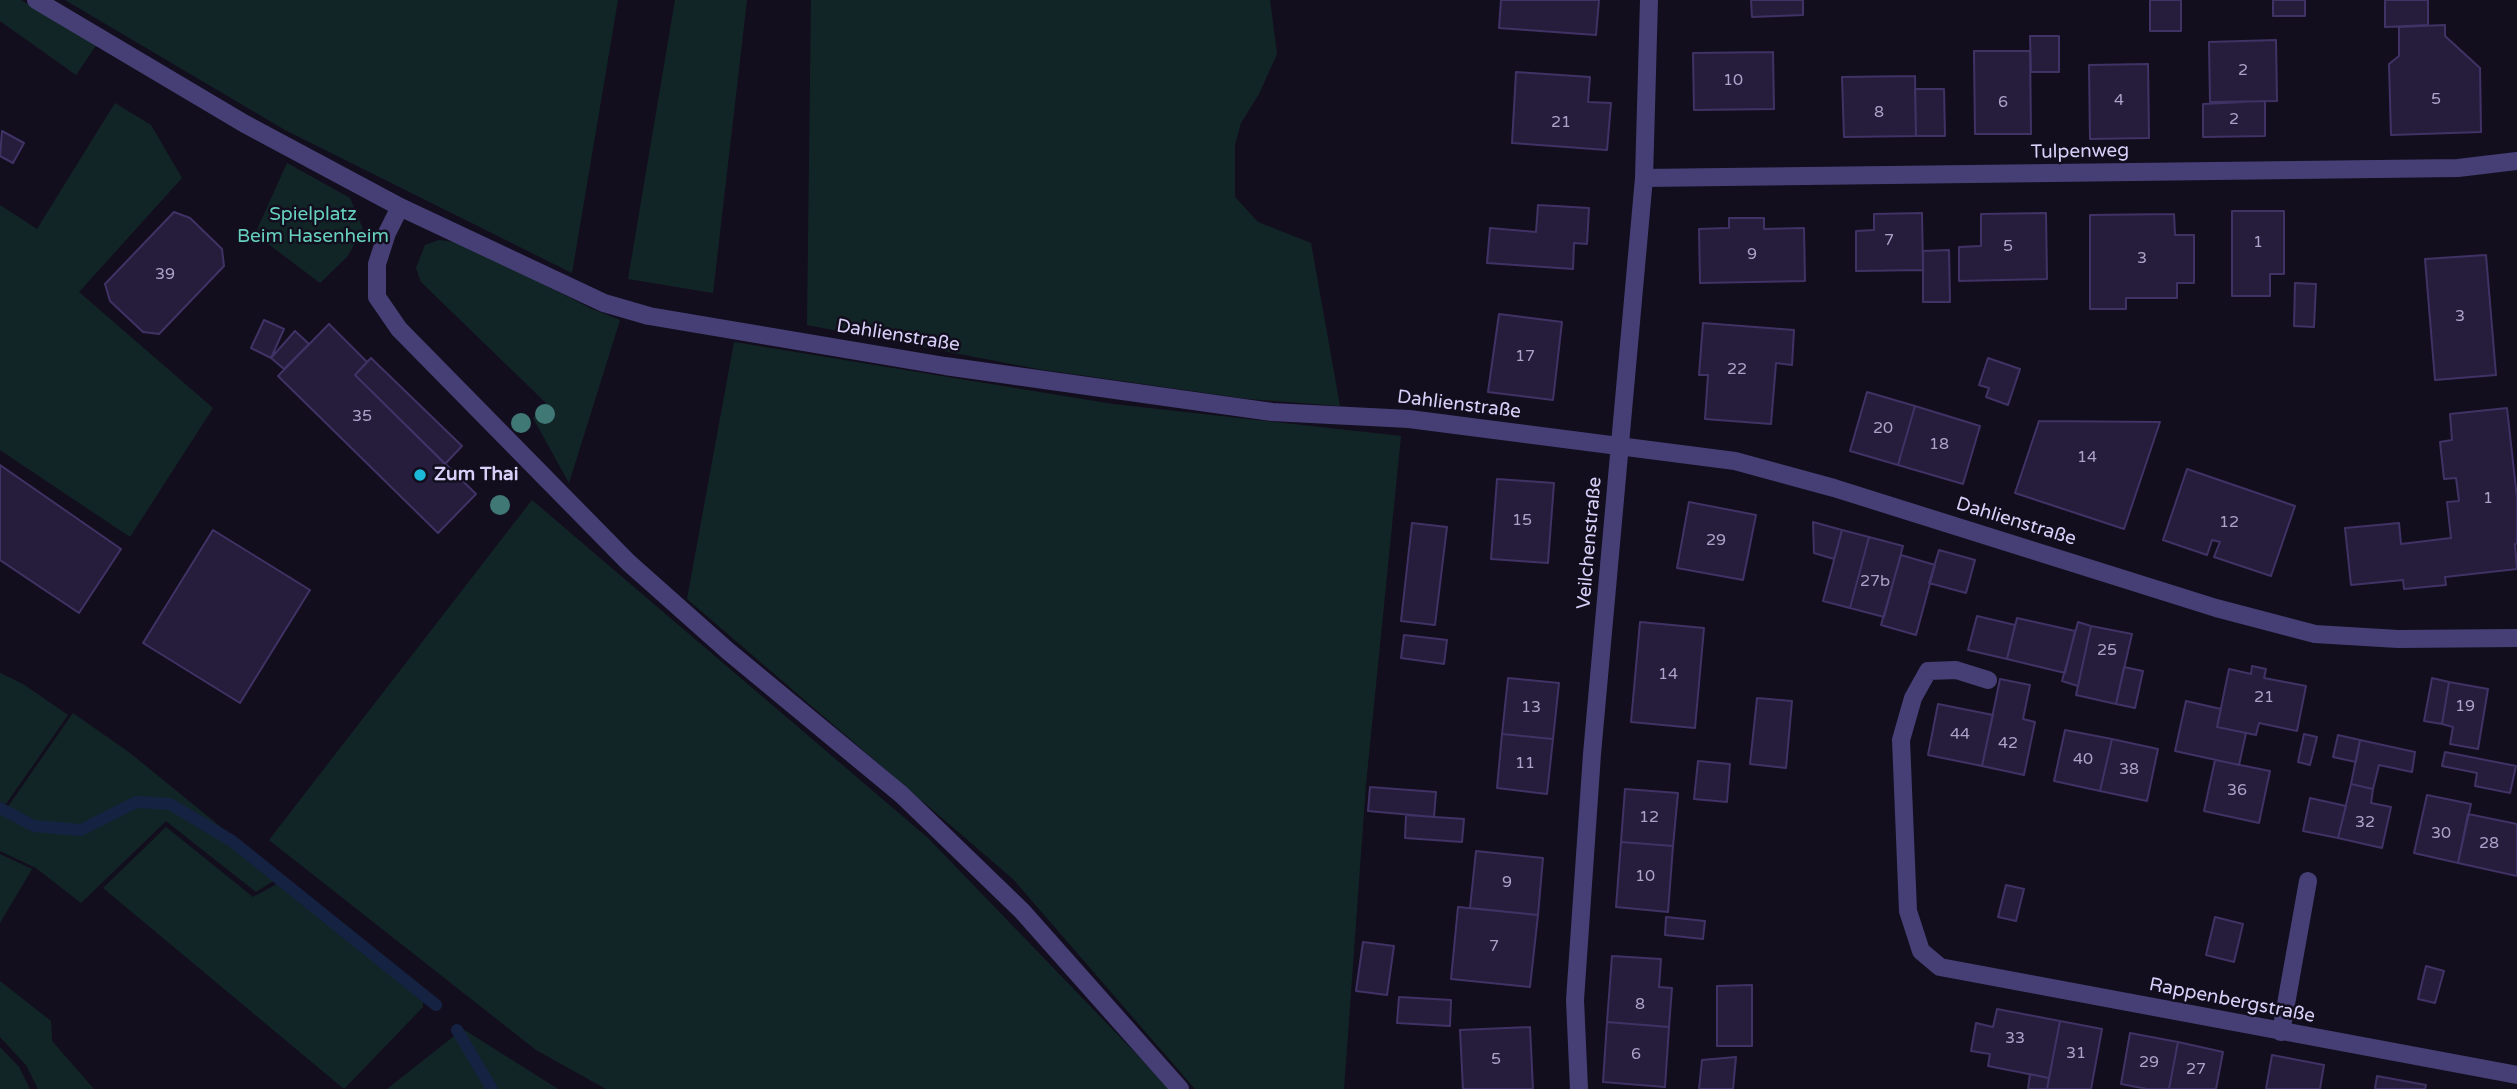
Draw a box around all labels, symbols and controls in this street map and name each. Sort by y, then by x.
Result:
house number: 2 [2238,61,2248,81]
house number: 10 [1723,71,1743,91]
house number: 5 [2431,90,2441,110]
house number: 4 [2114,91,2124,111]
house number: 6 [1998,93,2008,113]
house number: 8 [1874,103,1884,123]
house number: 2 [2229,110,2239,130]
house number: 21 [1551,113,1571,133]
street label: Tulpenweg [2031,140,2129,164]
park label: Spielplatz Beim Hasenheim [237,204,389,248]
house number: 7 [1884,231,1894,251]
house number: 1 [2253,233,2263,253]
house number: 5 [2003,237,2013,257]
house number: 9 [1747,245,1757,265]
house number: 3 [2137,249,2147,269]
house number: 39 [155,265,175,285]
house number: 3 [2455,307,2465,327]
street label: Dahlienstraße [835,315,961,357]
house number: 17 [1515,347,1535,367]
house number: 22 [1727,360,1747,380]
street label: Dahlienstraße [1396,386,1522,424]
house number: 35 [352,407,372,427]
house number: 20 [1873,419,1893,439]
house number: 18 [1929,435,1949,455]
house number: 14 [2077,448,2097,468]
place label: Zum Thai [434,464,519,486]
marker: Zum Thai [412,467,428,483]
street label: Veilchenstraße [1573,476,1607,610]
house number: 1 [2483,489,2493,509]
street label: Dahlienstraße [1953,493,2079,551]
house number: 15 [1512,511,1532,531]
house number: 12 [2219,513,2239,533]
house number: 29 [1706,531,1726,551]
house number: 27b [1860,572,1890,592]
house number: 25 [2097,641,2117,661]
house number: 14 [1658,665,1678,685]
house number: 21 [2254,688,2274,708]
house number: 19 [2455,697,2475,717]
house number: 13 [1521,698,1541,718]
house number: 44 [1950,725,1970,745]
house number: 42 [1998,734,2018,754]
house number: 40 [2073,750,2093,770]
house number: 11 [1515,754,1535,774]
house number: 38 [2119,760,2139,780]
house number: 36 [2227,781,2247,801]
house number: 12 [1639,808,1659,828]
house number: 32 [2355,813,2375,833]
house number: 30 [2431,824,2451,844]
house number: 28 [2479,834,2499,854]
house number: 10 [1635,867,1655,887]
house number: 9 [1502,873,1512,893]
house number: 7 [1489,937,1499,957]
street label: Rappenbergstraße [2147,974,2317,1028]
house number: 8 [1635,995,1645,1015]
house number: 33 [2005,1029,2025,1049]
house number: 31 [2066,1044,2086,1064]
house number: 6 [1631,1045,1641,1065]
house number: 5 [1491,1050,1501,1070]
house number: 29 [2139,1053,2159,1073]
house number: 27 [2186,1060,2206,1080]

